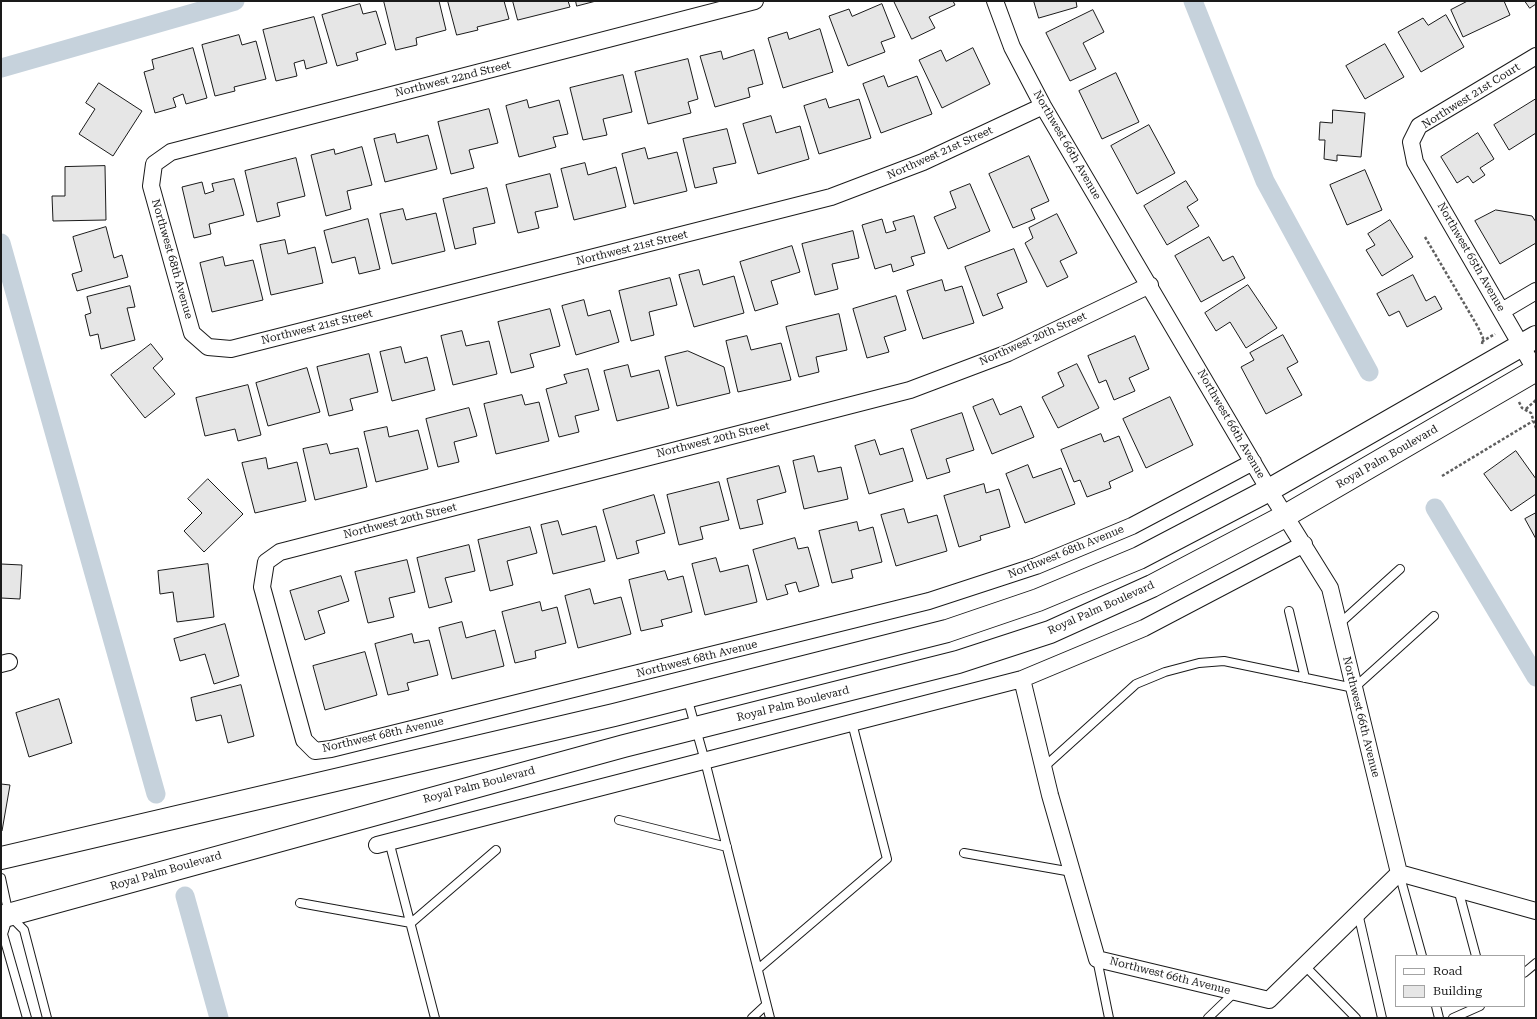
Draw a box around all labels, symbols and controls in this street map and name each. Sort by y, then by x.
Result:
street label: Northwest 22nd Street [394,58,512,100]
street label: Northwest 21st Court [1420,60,1522,132]
street label: Northwest 66th Avenue [1030,88,1104,202]
street label: Northwest 21st Street [885,124,995,182]
street label: Northwest 68th Avenue [149,198,195,320]
street label: Northwest 65th Avenue [1434,200,1508,314]
street label: Northwest 21st Street [575,228,689,268]
street label: Northwest 21st Street [260,307,374,347]
street label: Northwest 20th Street [977,309,1089,369]
street label: Northwest 66th Avenue [1194,367,1268,481]
street label: Northwest 20th Street [655,420,771,460]
street label: Royal Palm Boulevard [1334,422,1440,492]
street label: Northwest 20th Street [342,501,458,541]
street label: Northwest 68th Avenue [1006,523,1126,581]
street label: Royal Palm Boulevard [1046,579,1156,637]
street label: Northwest 68th Avenue [635,638,759,680]
street label: Northwest 66th Avenue [1340,655,1382,779]
street label: Royal Palm Boulevard [735,684,851,724]
street label: Northwest 68th Avenue [321,715,445,755]
street label: Royal Palm Boulevard [422,764,536,806]
street label: Royal Palm Boulevard [109,849,223,893]
street label: Northwest 66th Avenue [1108,955,1232,997]
legend [1395,955,1525,1007]
text: Road [1433,964,1462,978]
text: Building [1433,984,1482,998]

